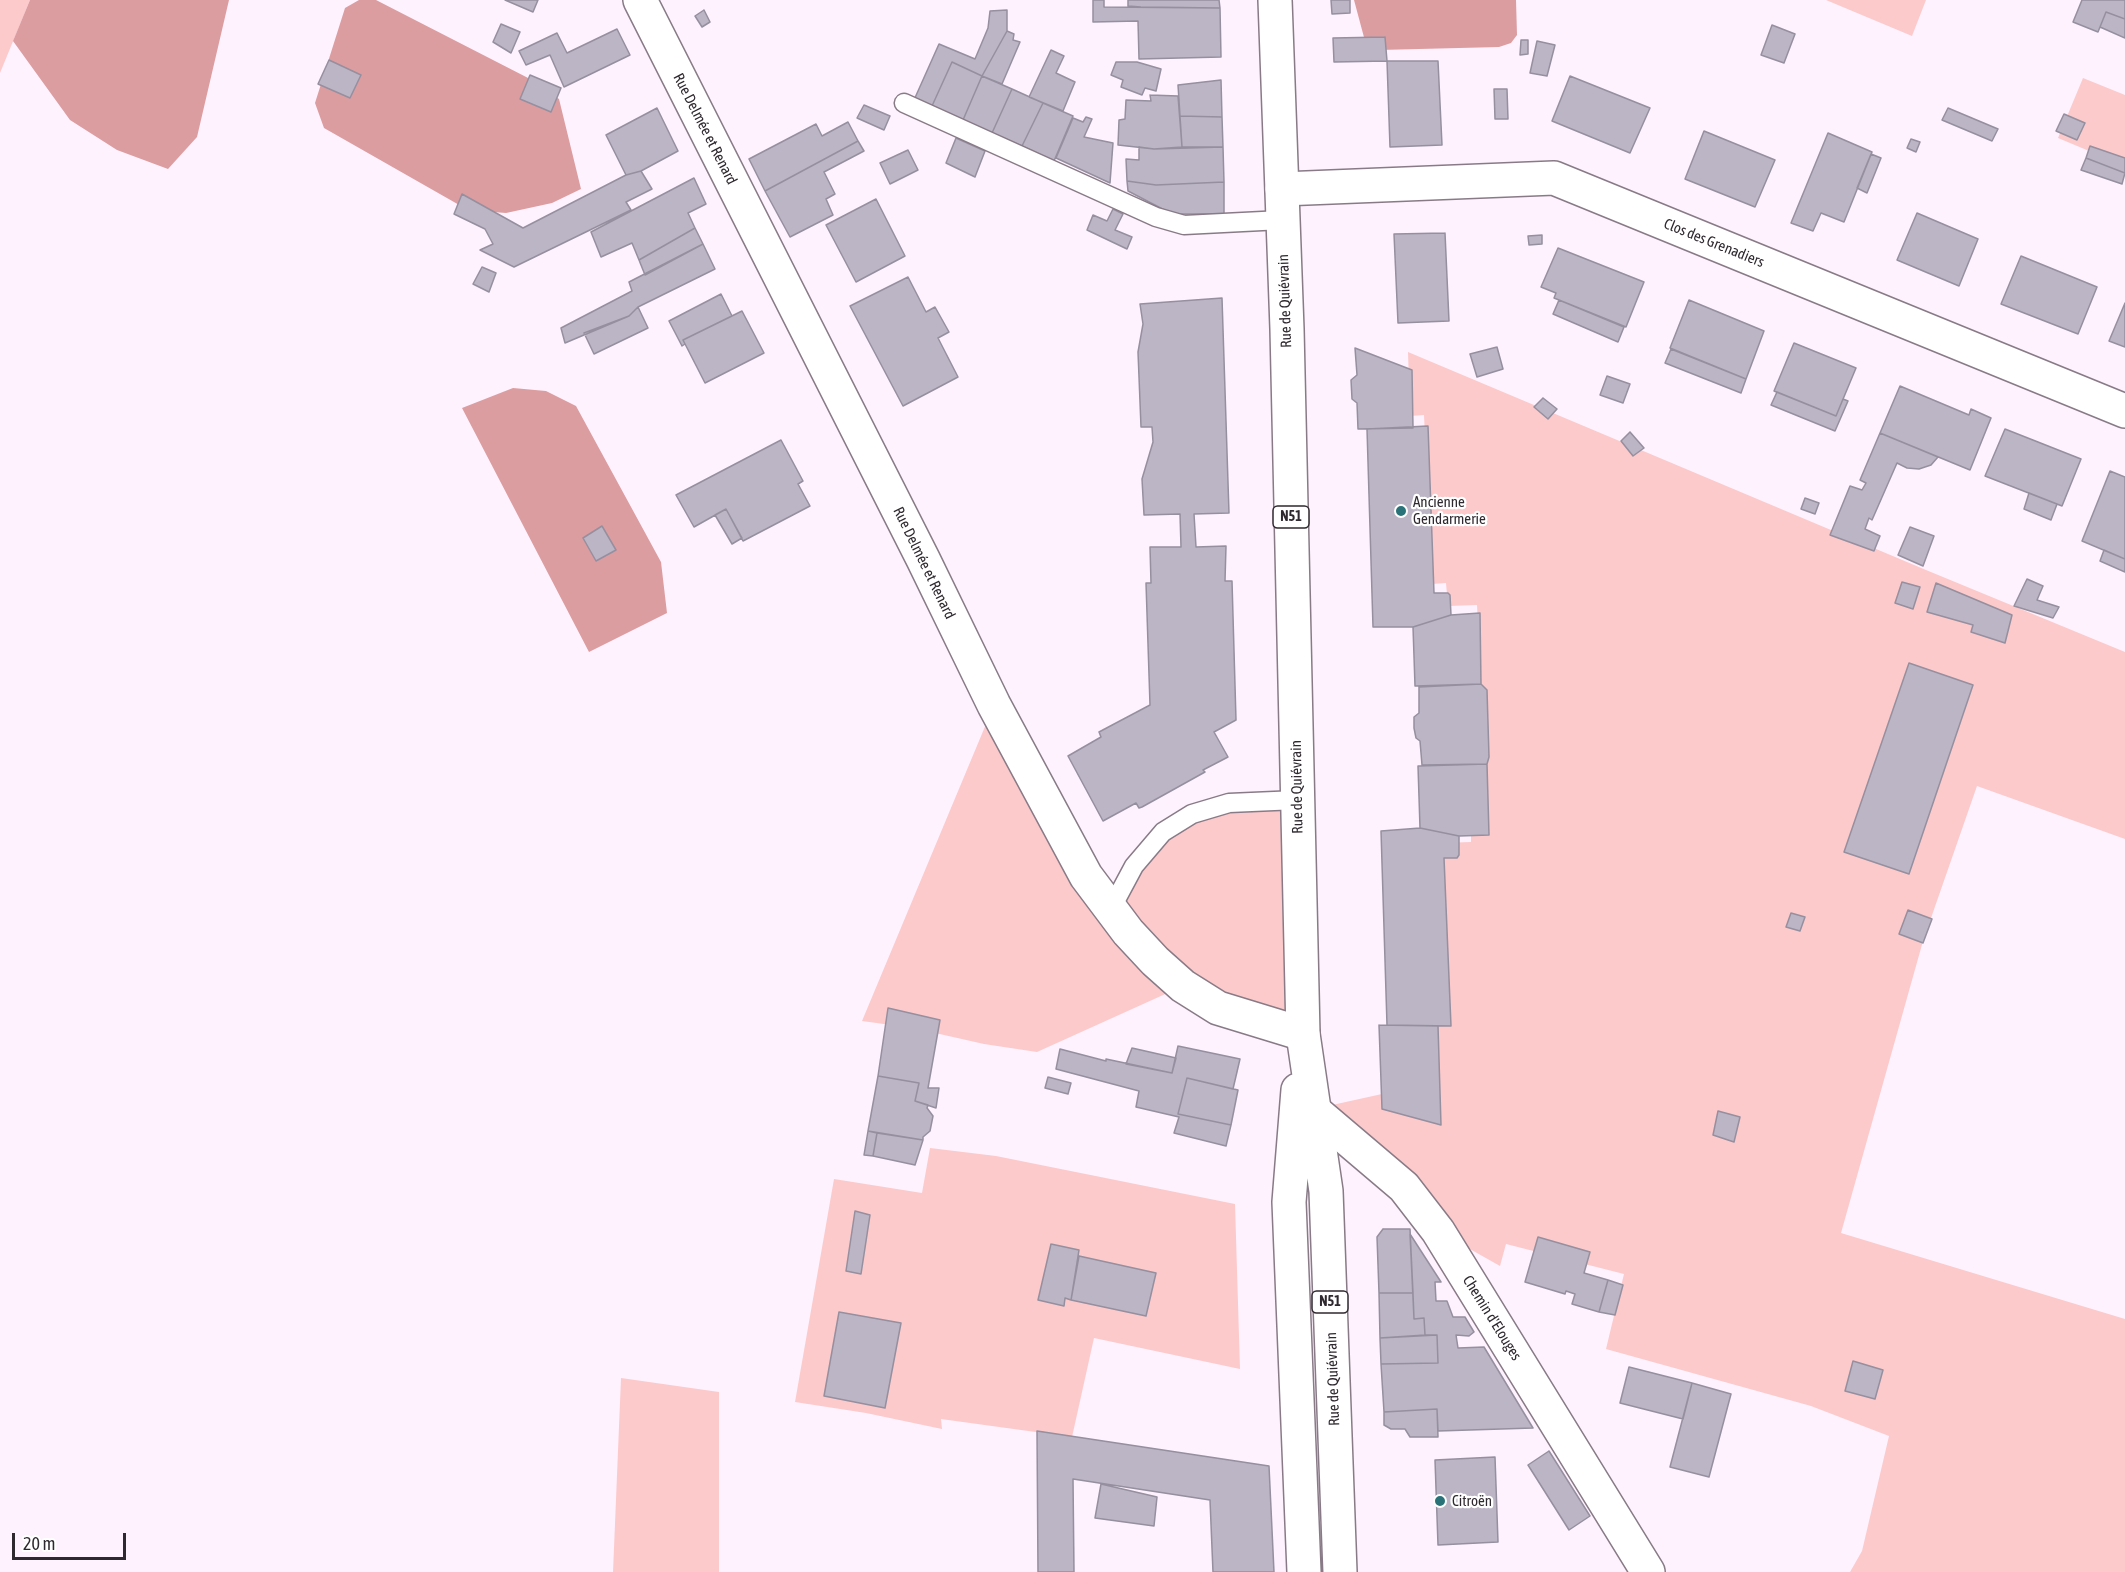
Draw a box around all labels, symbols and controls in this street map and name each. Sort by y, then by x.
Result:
street label: Rue Delmée et Renard [669,70,741,188]
street label: Clos des Grenadiers [1661,215,1767,271]
street label: Rue de Quiévrain [1274,254,1296,348]
place label: Ancienne Gendarmerie [1413,493,1486,528]
street label: Rue Delmée et Renard [889,504,959,622]
marker: Ancienne Gendarmerie [1394,504,1408,518]
road number: N51 [1273,506,1309,528]
street label: Rue de Quiévrain [1287,740,1307,834]
street label: Chemin d'Elouges [1459,1272,1525,1364]
road number: N51 [1312,1291,1348,1313]
street label: Rue de Quiévrain [1322,1332,1344,1426]
place label: Citroën [1452,1492,1492,1510]
marker: Citroën [1433,1494,1447,1508]
scale bar [15,1521,129,1559]
text: 20 m [23,1533,55,1554]

